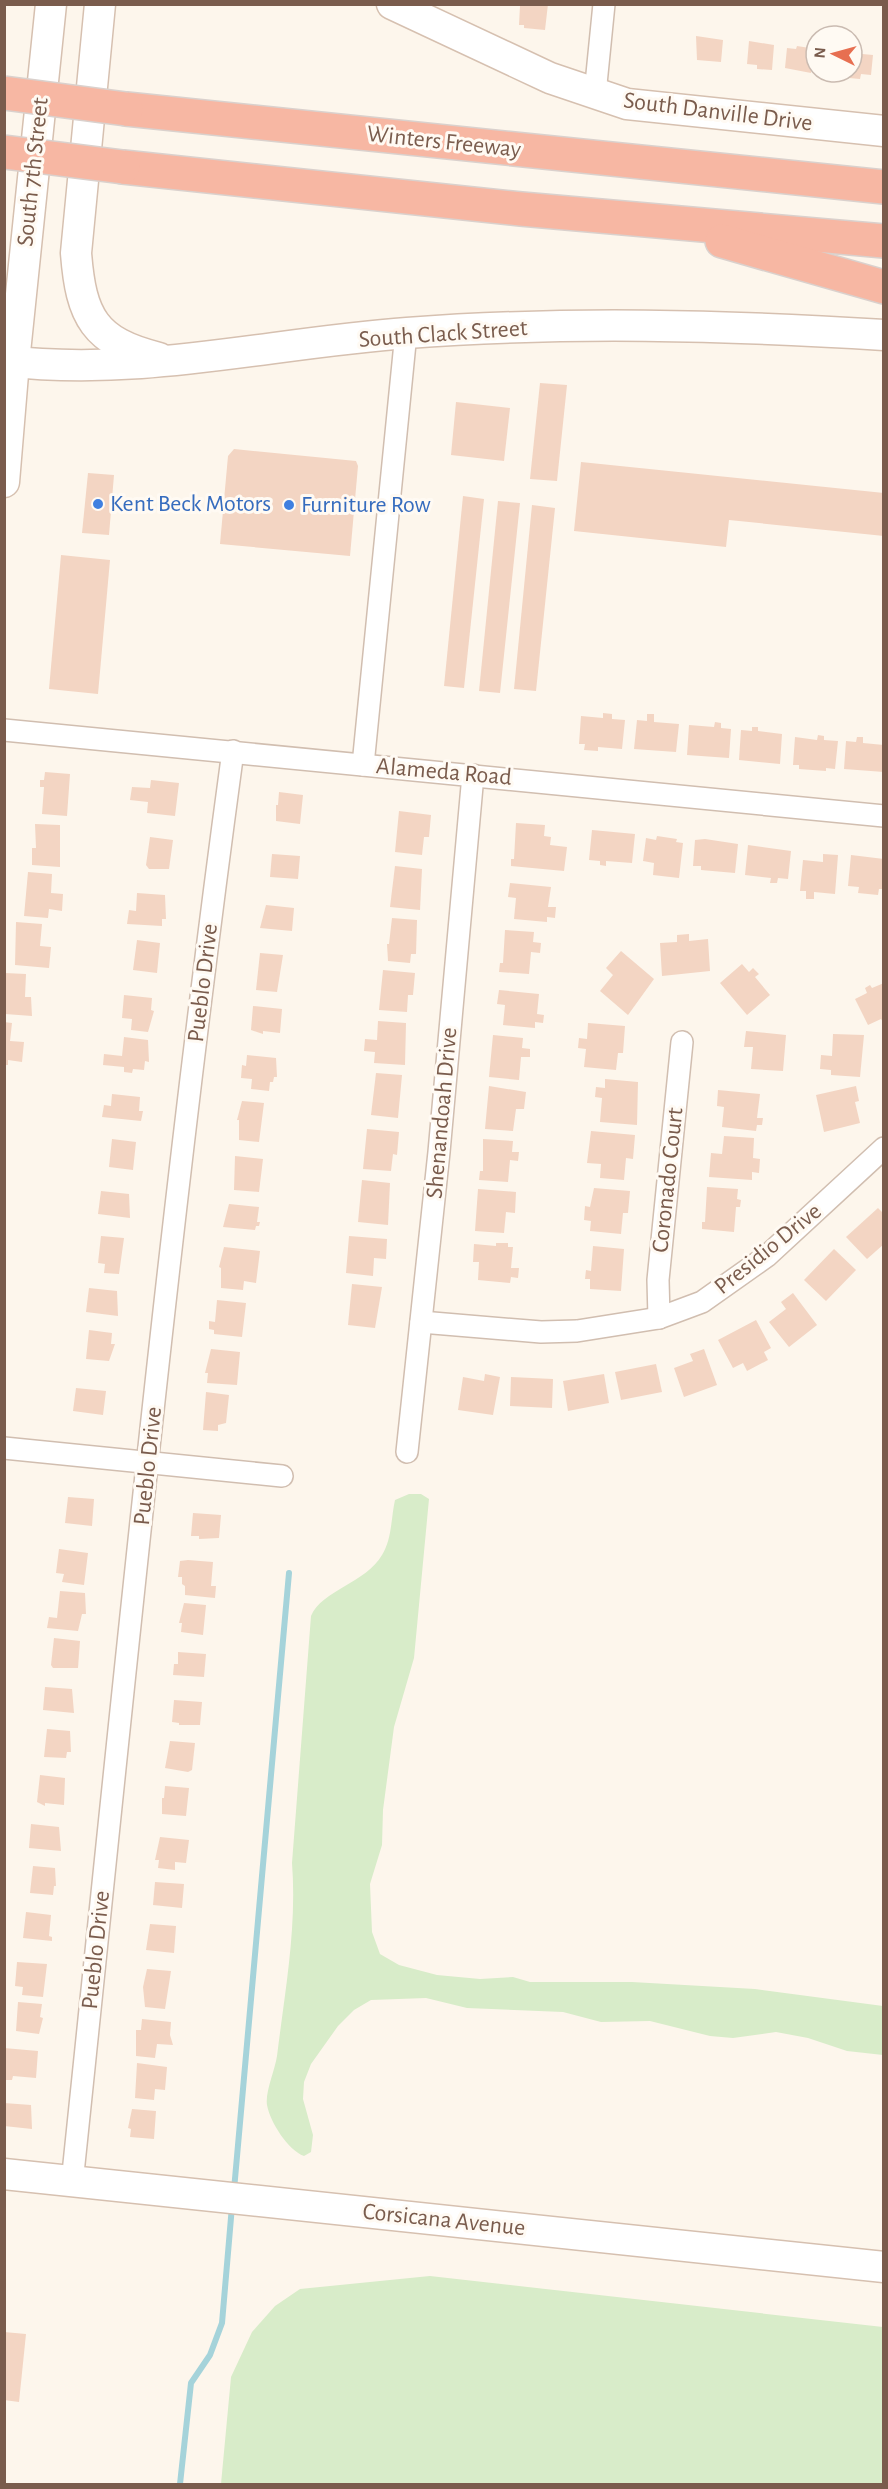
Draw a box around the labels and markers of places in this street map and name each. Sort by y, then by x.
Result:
place label: Kent Beck Motors [110,492,271,516]
place label: Furniture Row [301,493,431,517]
marker: Kent Beck Motors [91,497,105,511]
marker: Furniture Row [282,498,296,512]

